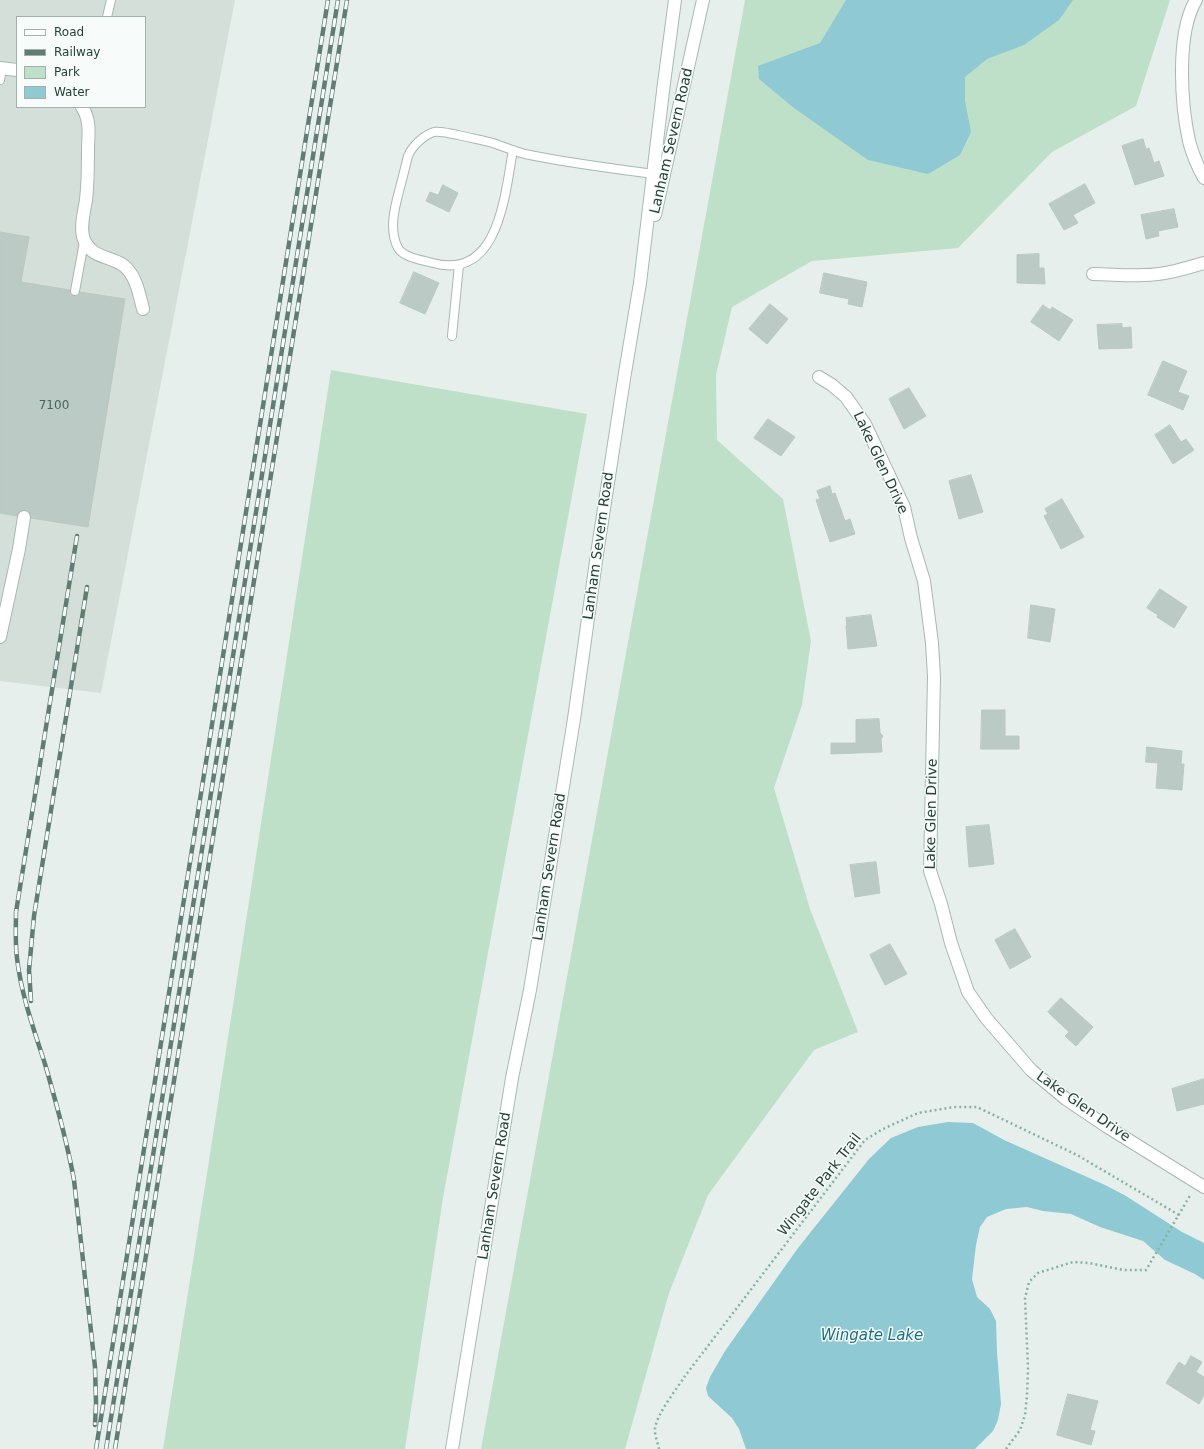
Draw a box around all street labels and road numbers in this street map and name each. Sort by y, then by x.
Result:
street label: Lanham Severn Road [647,66,697,216]
street label: Lake Glen Drive [849,409,911,517]
street label: Lanham Severn Road [580,471,618,621]
street label: Lake Glen Drive [923,758,941,870]
street label: Lanham Severn Road [530,792,570,942]
street label: Lake Glen Drive [1033,1068,1133,1146]
street label: Lanham Severn Road [475,1111,515,1261]
street label: Wingate Park Trail [775,1130,865,1240]

